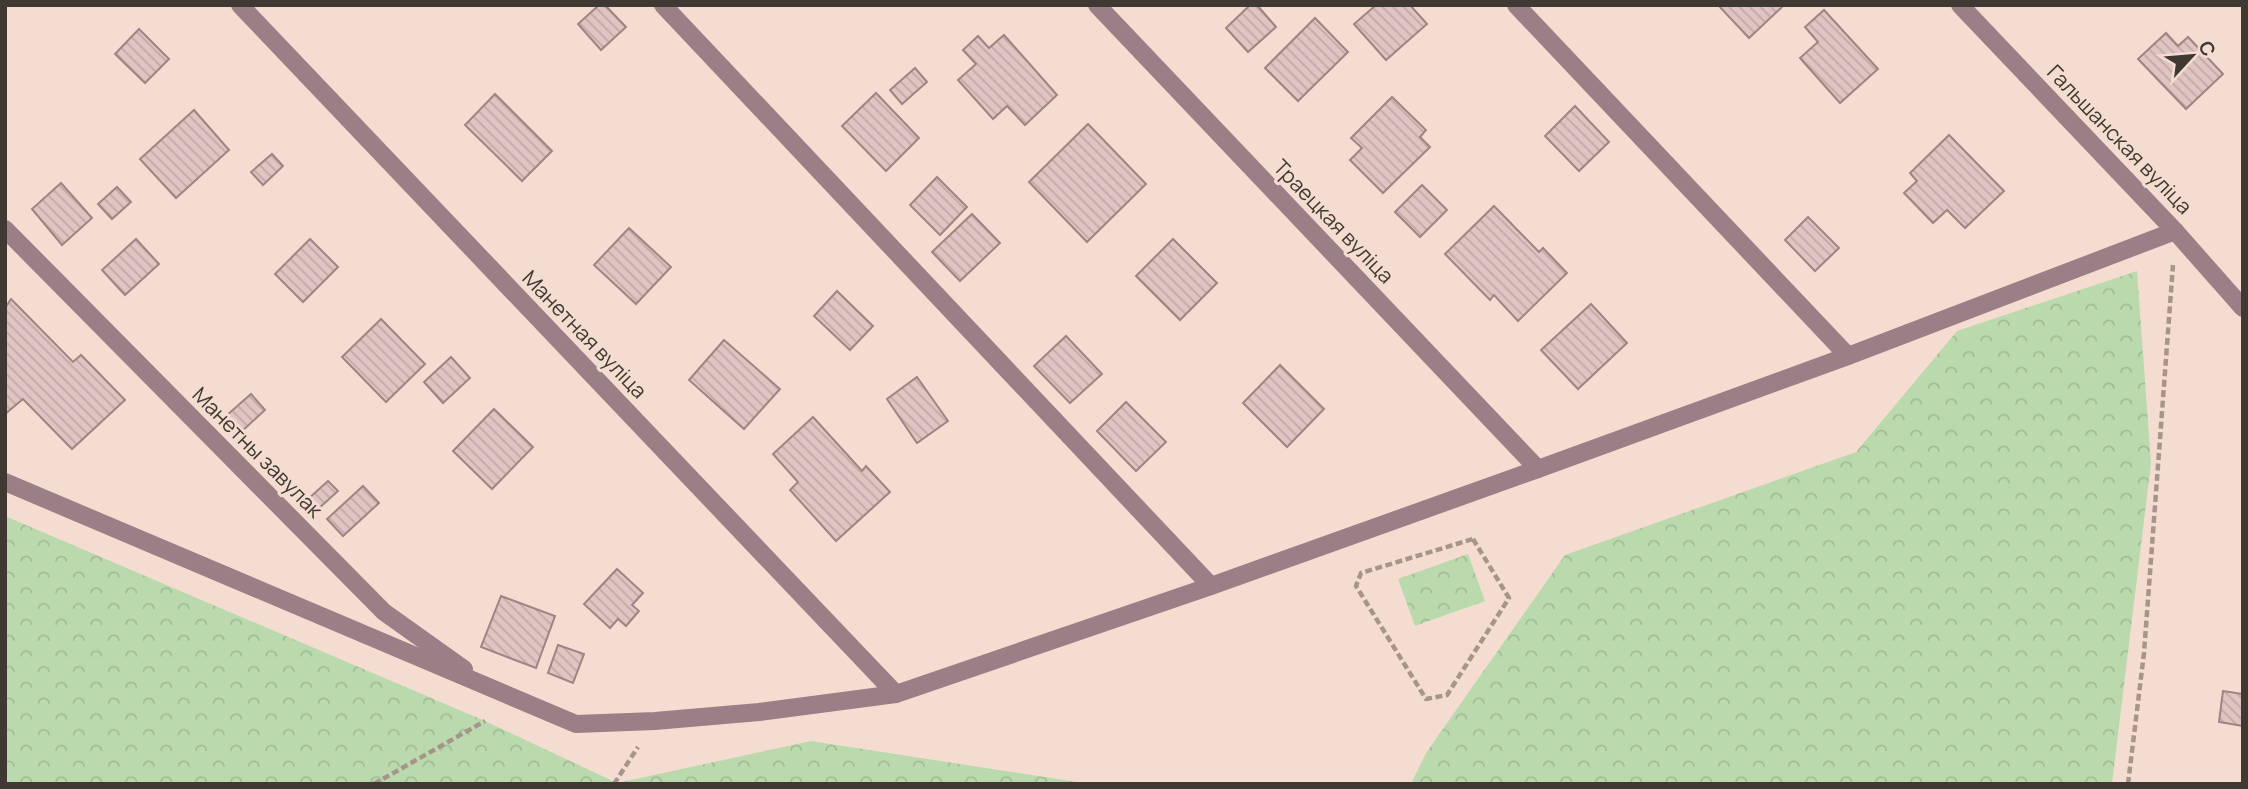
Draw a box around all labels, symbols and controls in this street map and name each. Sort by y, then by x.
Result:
north arrow [2157,21,2227,91]
text: С [2193,37,2222,61]
street label: Гальшанская вуліца [2041,58,2199,220]
street label: Траецкая вуліца [1268,153,1400,289]
street label: Манетная вуліца [517,264,653,404]
street label: Манетны завулак [187,381,330,524]

